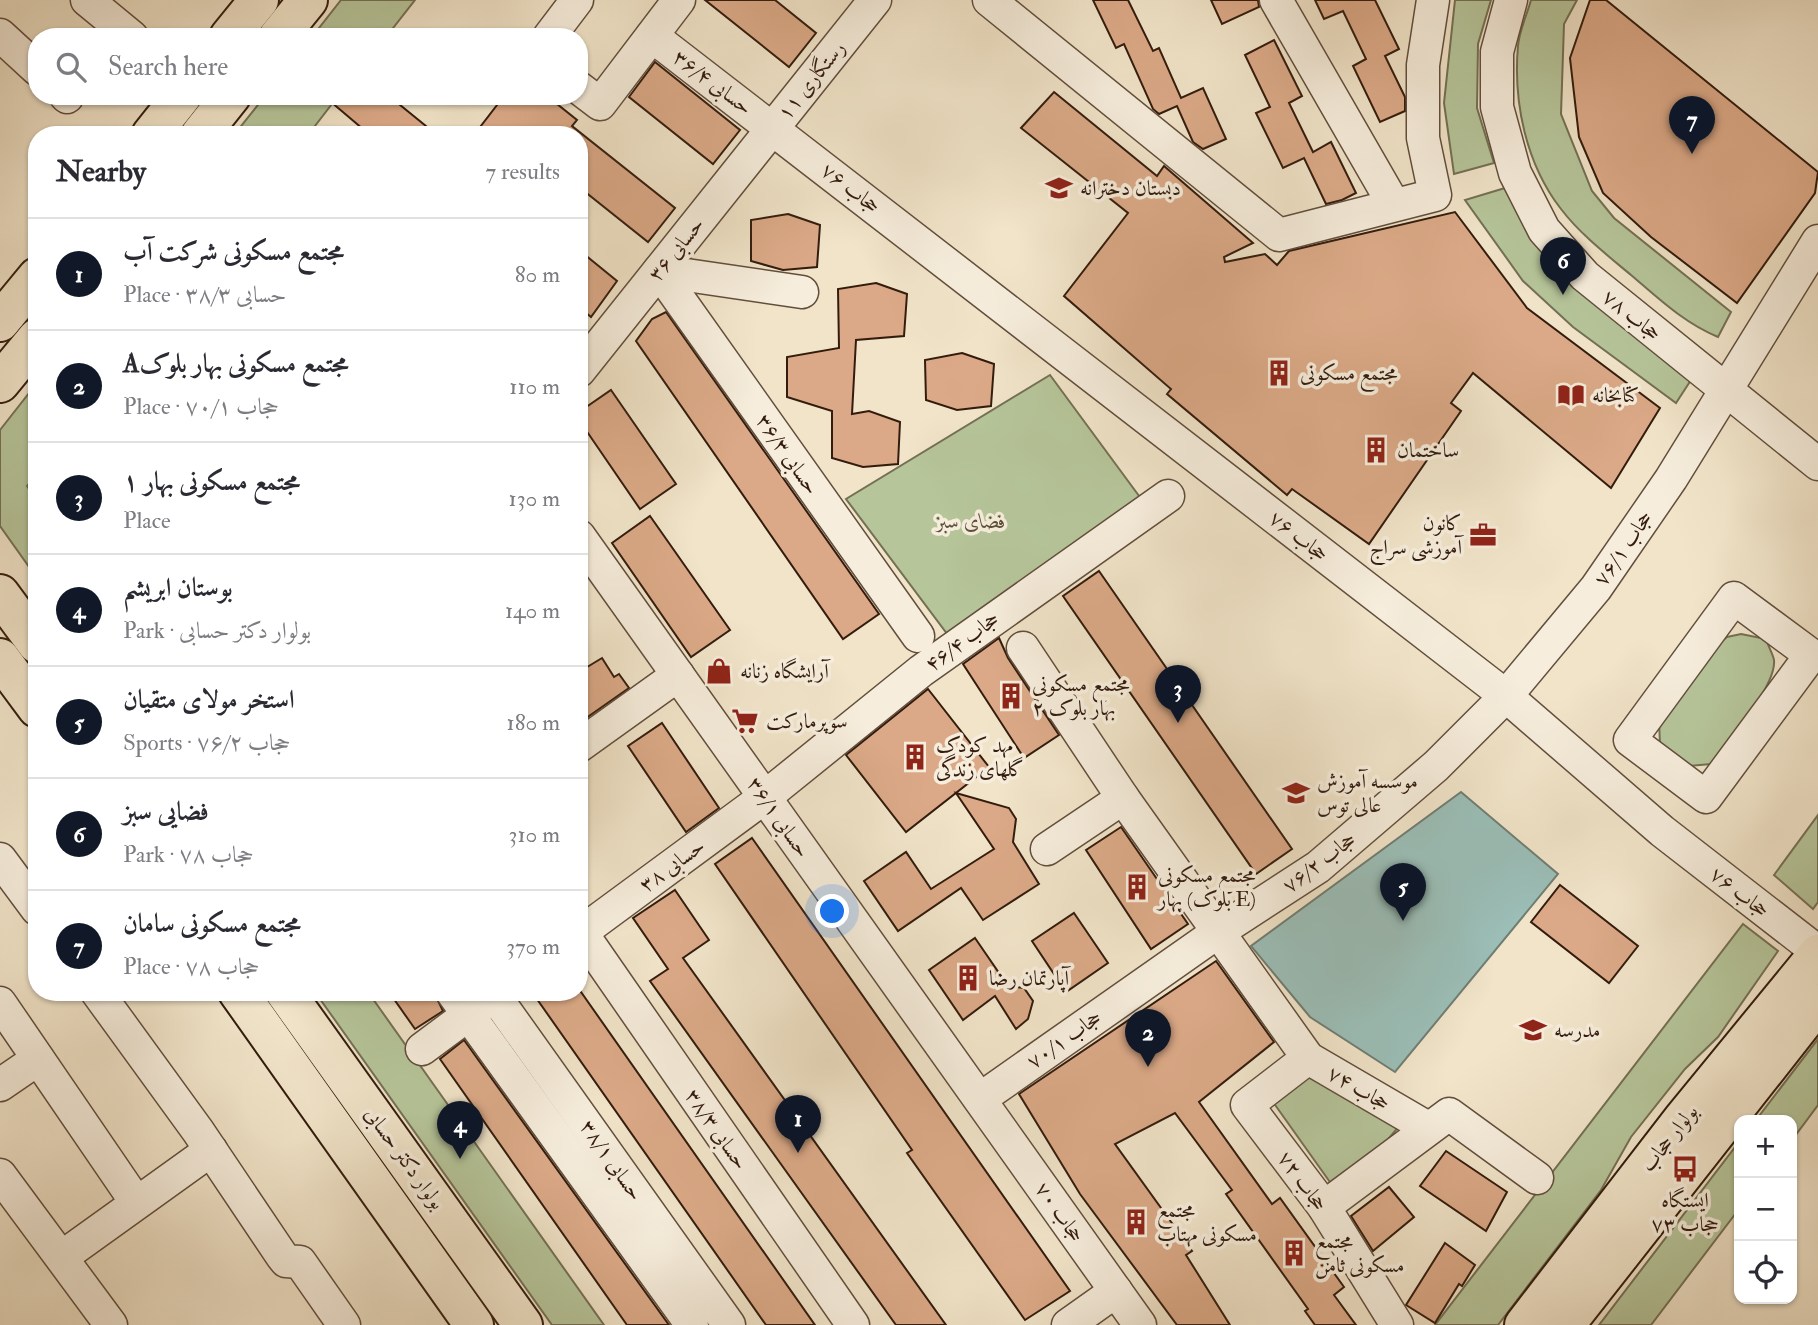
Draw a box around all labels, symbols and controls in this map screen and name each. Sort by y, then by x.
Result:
search box [28,28,588,105]
street label: رستگاری ۱۱ [771,35,851,125]
street label: حسابی ۳۶/۴ [667,44,758,122]
icon: search [52,48,90,86]
text: Search here [108,51,228,83]
pin: 7 [1669,96,1715,154]
text: Nearby [56,153,146,190]
text: 7 results [486,157,560,186]
street label: حجاب ۷۶ [816,157,886,220]
school or university icon: دبستان دخترانه [1044,173,1074,203]
place label: دبستان دخترانه [1080,175,1181,202]
street label: حسابی ۳۶ [642,212,711,288]
text: مجتمع مسکونی شرکت آب [123,236,344,268]
pin: 6 [1540,237,1586,295]
text: 1 [75,260,83,289]
text: 80 m [515,260,560,289]
text: Place · حسابی ۳۸/۳ [123,280,286,309]
street label: حجاب ۷۸ [1597,283,1667,347]
text: Aمجتمع مسکونی بهار بلوک [123,348,349,380]
building icon: مجتمع مسکونی [1264,358,1294,388]
place label: مجتمع مسکونی [1300,360,1398,392]
text: 2 [73,372,85,401]
text: 110 m [509,372,560,401]
library icon: کتابخانه [1556,380,1586,410]
place label: کتابخانه [1592,382,1639,409]
text: Place · حجاب ۷۰/۱ [123,392,279,421]
street label: حسابی ۳۶/۳ [749,409,825,501]
building icon: ساختمان [1361,435,1391,465]
place label: ساختمان [1397,437,1459,464]
text: ۱ مجتمع مسکونی بهار [123,466,300,498]
text: 3 [75,484,83,513]
text: 130 m [508,484,560,513]
street label: حجاب ۷۶ [1264,505,1334,568]
street label: حجاب ۷۶/۱ [1588,505,1659,591]
text: Place [123,506,171,535]
park label: فضای سبز [934,508,1006,535]
place label: کانون آموزشی سراج [1369,510,1464,566]
office icon: کانون آموزشی سراج [1468,520,1498,550]
text: بوستان ابریشم [123,572,233,604]
text: 4 [73,596,85,625]
text: 140 m [505,596,560,625]
street label: حجاب ۴۶/۴ [920,605,1005,678]
text: Park · بولوار دکتر حسابی [123,616,311,645]
shop icon: آرایشگاه زنانه [704,656,734,686]
place label: آرایشگاه زنانه [740,658,831,685]
pin: 3 [1155,665,1201,723]
place label: مجتمع مسکونی بهار بلوک ۲ [1032,671,1130,722]
building icon: مجتمع مسکونی بهار بلوک ۲ [996,681,1026,711]
text: استخر مولای متقیان [123,684,295,716]
supermarket icon: سوپرمارکت [730,706,760,736]
text: 5 [74,708,84,737]
text: 180 m [507,708,560,737]
place label: سوپرمارکت [766,708,848,735]
text: Sports · حجاب ۷۶/۲ [123,728,291,757]
place label: مهد کودک گلهای زندگی [936,732,1024,783]
building icon: مهد کودک گلهای زندگی [900,742,930,772]
place label: موسسه آموزش عالی توس [1317,768,1418,819]
street label: حسابی ۳۶/۱ [740,772,816,864]
school or university icon: موسسه آموزش عالی توس [1281,778,1311,808]
text: فضایی سبز [123,796,209,828]
text: 6 [73,820,85,849]
text: 310 m [509,820,560,849]
street label: حجاب ۷۶/۲ [1277,826,1362,899]
street label: حسابی ۳۸ [634,832,711,899]
text: Park · حجاب ۷۸ [123,840,254,869]
street label: حجاب ۷۶ [1705,861,1775,924]
place label: مجتمع مسکونی بهار (بلوک E) [1156,862,1256,913]
pin: 5 [1380,863,1426,921]
building icon: مجتمع مسکونی بهار (بلوک E) [1122,872,1152,902]
your location [815,894,849,928]
text: مجتمع مسکونی سامان [123,908,301,940]
text: 7 [74,932,84,961]
text: 370 m [506,932,560,961]
text: Place · حجاب ۷۸ [123,952,260,981]
building icon: آپارتمان رضا [953,963,983,993]
place label: آپارتمان رضا [989,965,1071,993]
street label: حجاب ۷۰/۱ [1021,1004,1107,1075]
pin: 2 [1125,1009,1171,1067]
school or university icon: مدرسه [1518,1015,1548,1045]
place label: مدرسه [1554,1017,1600,1044]
street label: حجاب ۷۴ [1323,1060,1395,1117]
street label: حسابی ۳۸/۳ [678,1084,754,1176]
pin: 1 [775,1095,821,1153]
street label: بولوار حجاب [1635,1099,1704,1178]
pin: 4 [437,1101,483,1159]
street label: بولوار دکتر حسابی [357,1102,451,1216]
street label: حسابی ۳۸/۱ [573,1115,649,1207]
map controls [1734,1115,1797,1304]
button: + [1734,1115,1797,1178]
street label: حجاب ۷۲ [1272,1146,1334,1217]
bus stop icon: ایستگاه حجاب ۷۳ [1670,1154,1700,1184]
street label: حجاب ۷۰ [1029,1177,1090,1248]
button: − [1734,1178,1797,1241]
place label: ایستگاه حجاب ۷۳ [1651,1187,1719,1238]
place label: مجتمع مسکونی مهتاب [1157,1197,1257,1248]
building icon: مجتمع مسکونی مهتاب [1121,1207,1151,1237]
place label: مجتمع مسکونی ثامن [1315,1228,1404,1279]
building icon: مجتمع مسکونی ثامن [1279,1238,1309,1268]
button: locate [1734,1241,1797,1304]

